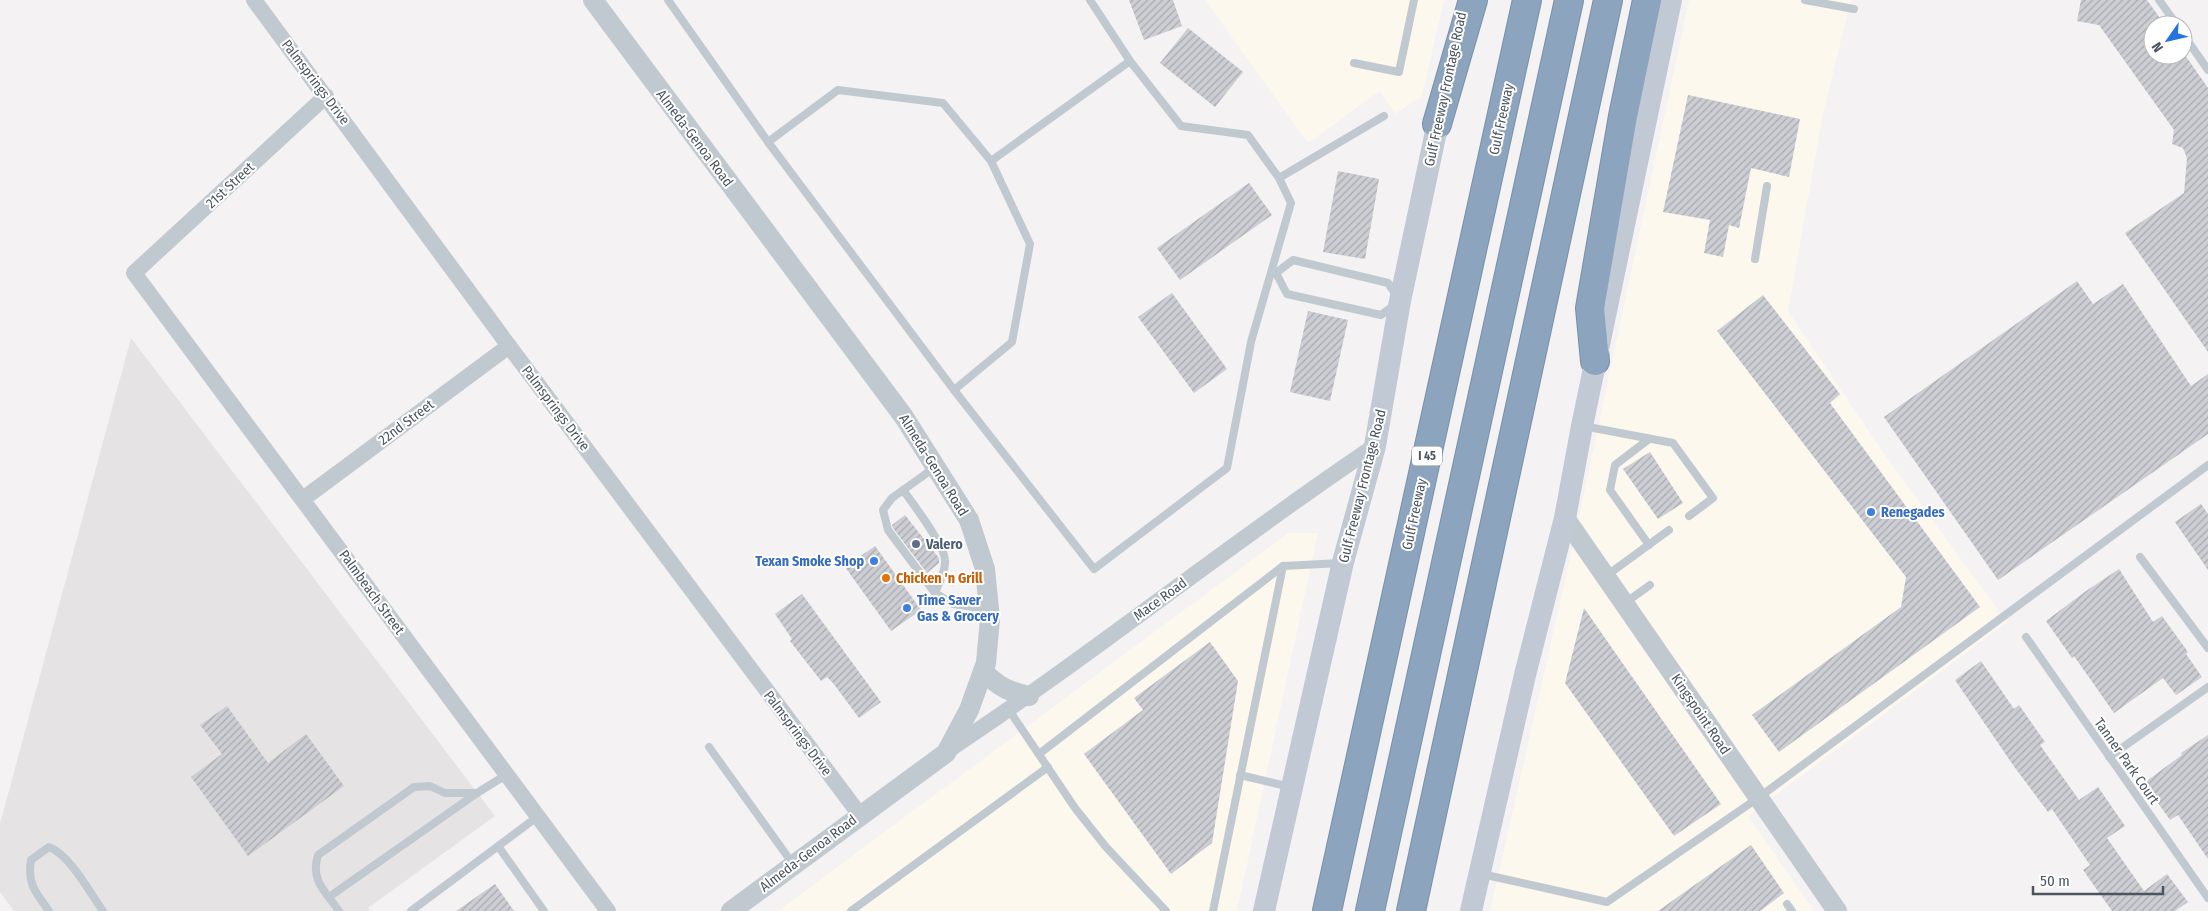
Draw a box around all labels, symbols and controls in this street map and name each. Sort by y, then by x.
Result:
street label: Gulf Freeway Frontage Road [1421,10,1470,168]
north arrow [2143,15,2193,65]
street label: Palmsprings Drive [278,36,353,128]
text: N [2148,39,2167,55]
street label: Gulf Freeway [1486,81,1517,156]
street label: Almeda-Genoa Road [653,87,737,190]
street label: 21st Street [203,159,258,212]
street label: Palmsprings Drive [518,362,593,454]
street label: 22nd Street [375,396,438,449]
street label: Gulf Freeway Frontage Road [1335,408,1390,565]
street label: Almeda-Genoa Road [895,411,972,519]
road number: I 45 [1412,446,1442,466]
street label: Gulf Freeway [1399,476,1430,551]
place label: Renegades [1881,504,1945,521]
marker: Renegades [1865,506,1877,518]
place label: Valero [925,536,963,553]
marker: Valero [910,538,922,550]
street label: Palmbeach Street [335,547,408,638]
place label: Texan Smoke Shop [755,553,864,570]
marker: Texan Smoke Shop [868,555,880,567]
place label: Chicken 'n Grill [896,570,983,587]
marker: Chicken 'n Grill [880,572,892,584]
street label: Mace Road [1130,574,1190,624]
place label: Time Saver Gas & Grocery [917,592,999,625]
marker: Time Saver Gas & Grocery [901,602,913,614]
street label: Kingspoint Road [1667,671,1734,758]
street label: Palmsprings Drive [760,687,835,779]
street label: Tanner Park Court [2090,715,2163,808]
street label: Almeda-Genoa Road [757,811,860,895]
scale bar [2033,864,2163,896]
text: 50 m [2040,872,2070,890]

